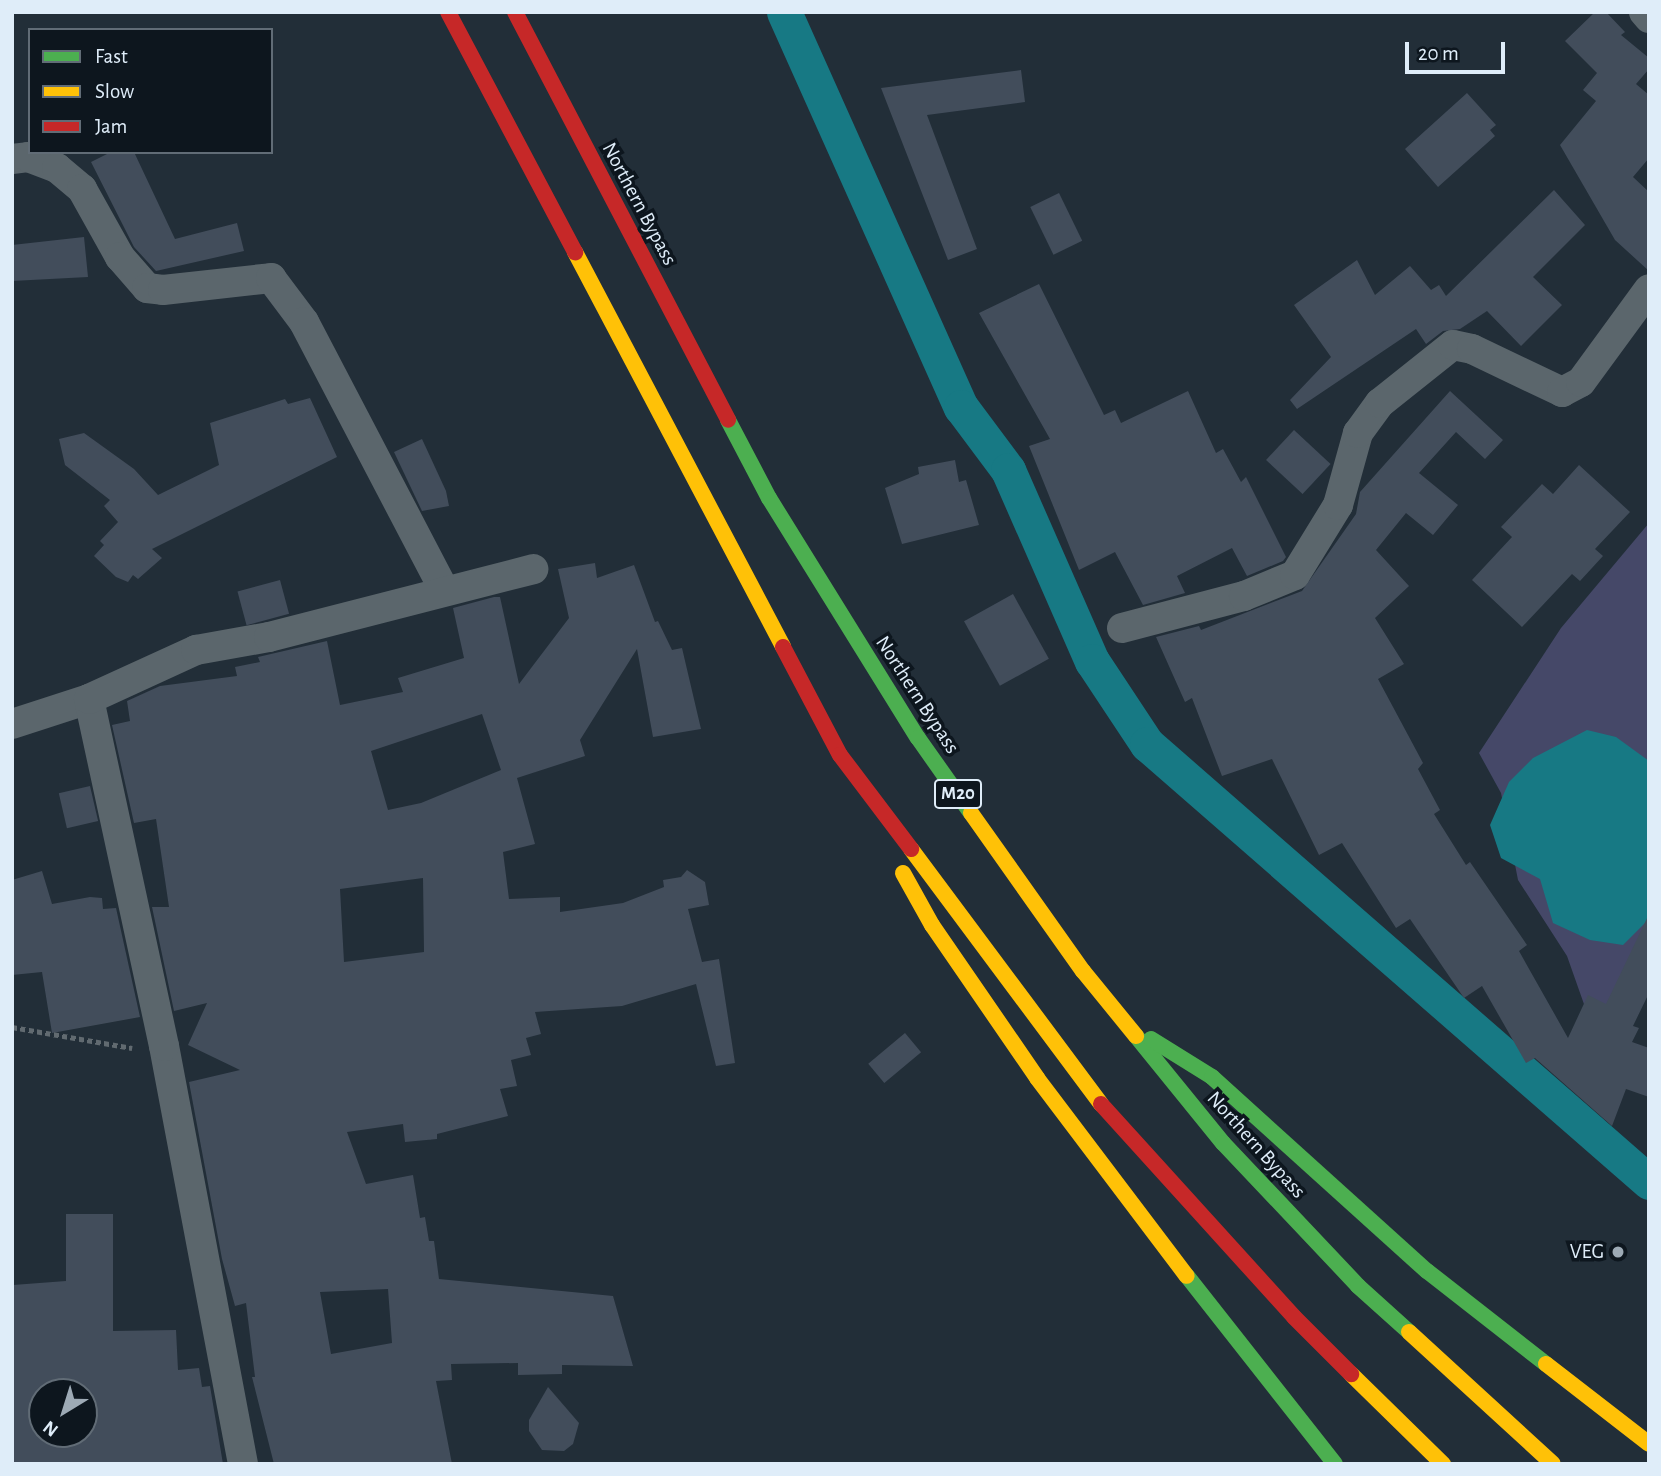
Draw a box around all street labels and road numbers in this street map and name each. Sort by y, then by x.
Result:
street label: Northern Bypass [596,138,682,270]
street label: Northern Bypass [870,631,964,759]
road number: M20 [934,778,982,810]
street label: Northern Bypass [1201,1086,1311,1204]

